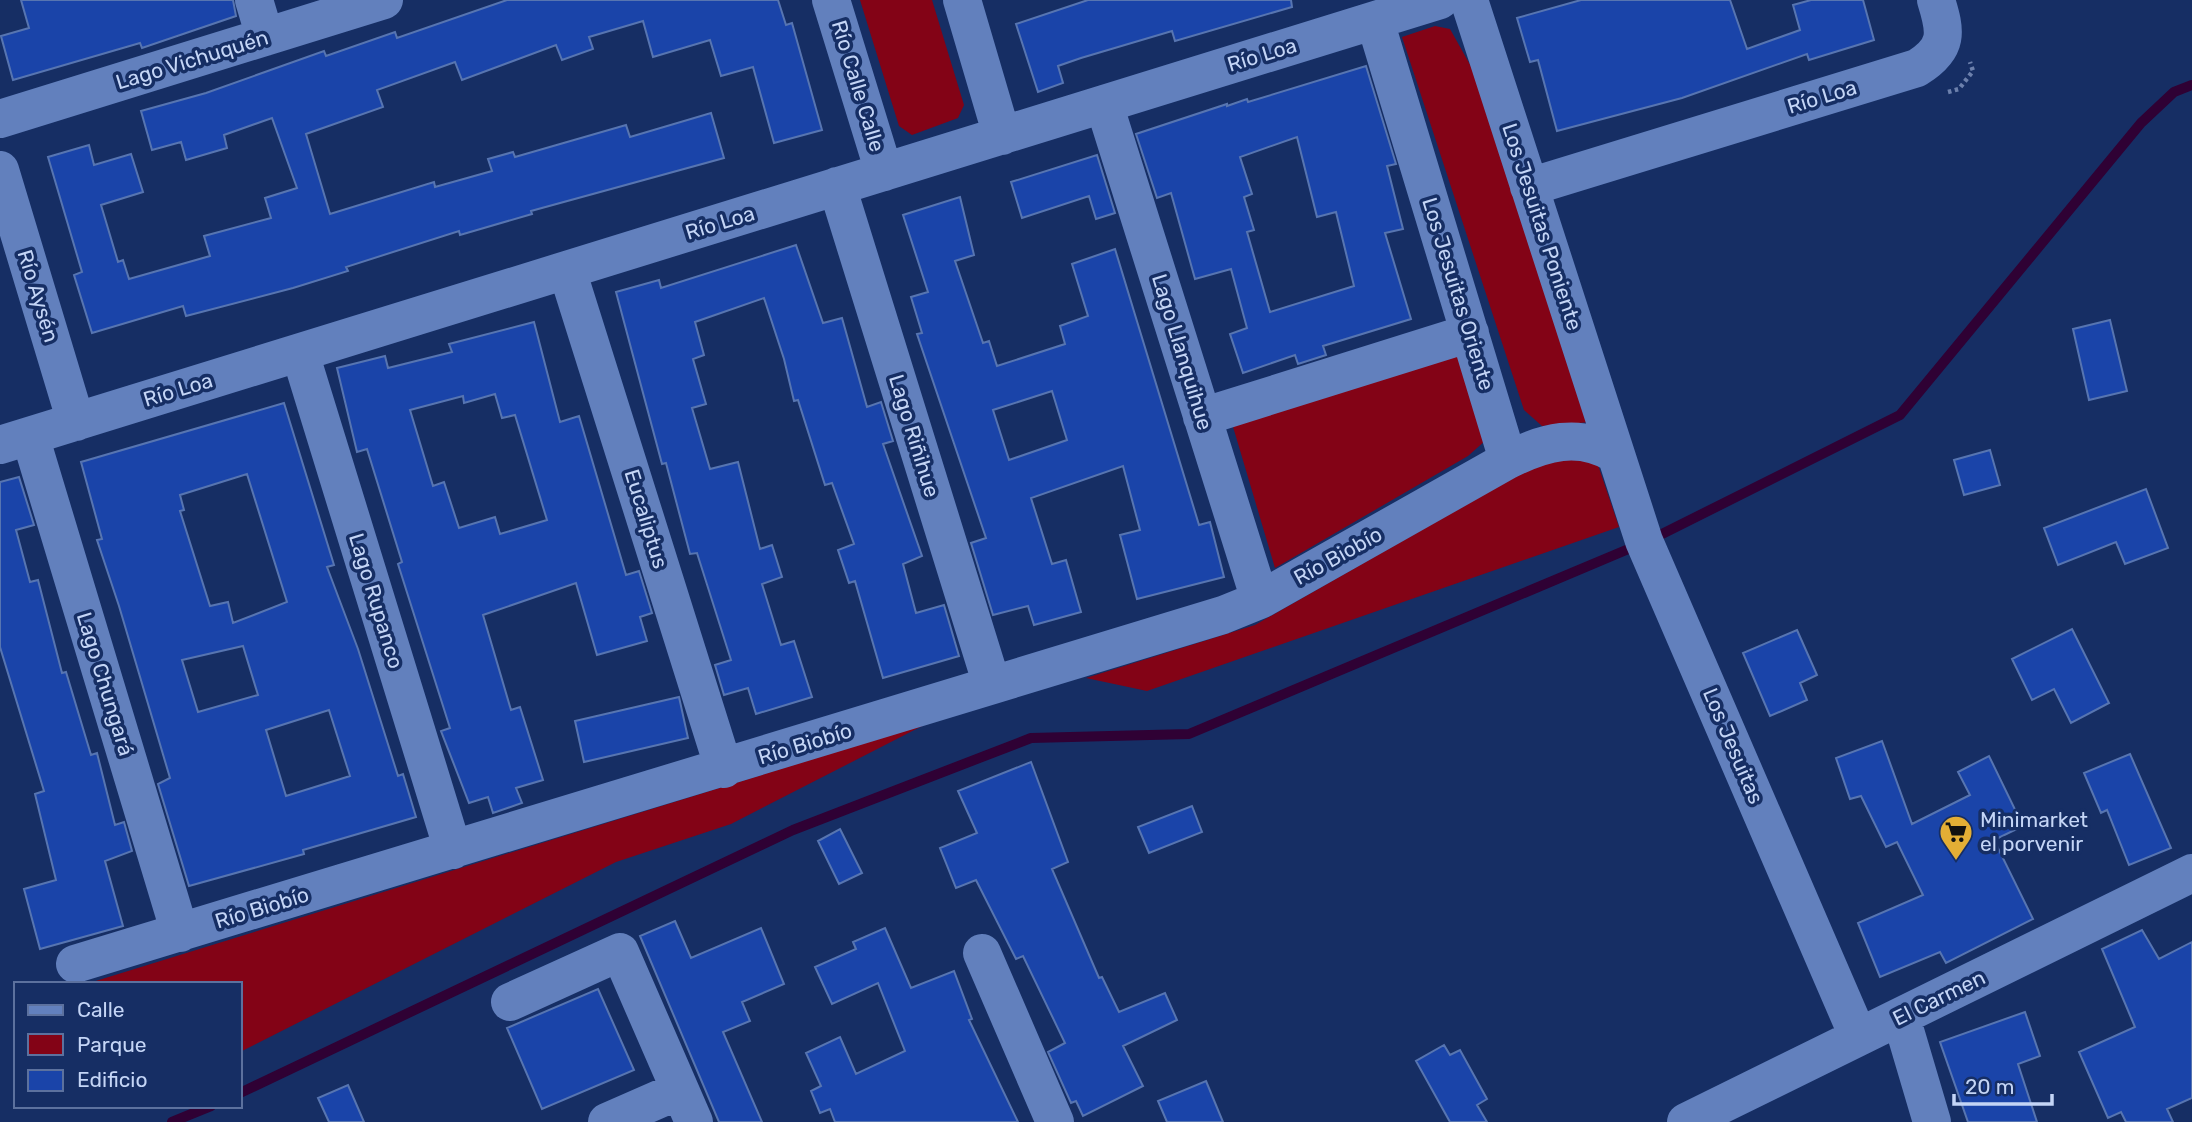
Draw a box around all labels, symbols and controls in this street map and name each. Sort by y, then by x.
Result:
street label: Río Calle Calle [827,17,890,155]
street label: Lago Vichuquén [113,24,271,95]
street label: Río Loa [1224,32,1300,77]
street label: Río Loa [1784,74,1860,119]
street label: Los Jesuitas Poniente [1497,120,1588,334]
street label: Los Jesuitas Oriente [1417,194,1500,393]
street label: Río Loa [682,200,758,245]
street label: Río Aysén [13,247,64,345]
street label: Lago Llanquihue [1147,271,1218,433]
street label: Río Loa [140,367,216,412]
street label: Lago Riñihue [884,371,945,500]
street label: Eucaliptus [620,466,673,572]
street label: Río Biobío [1289,521,1386,590]
street label: Lago Rupanco [344,530,409,671]
street label: Lago Chungará [72,609,139,759]
street label: Los Jesuitas [1698,684,1769,808]
street label: Río Biobío [755,717,855,770]
place label: Minimarket el porvenir [1980,807,2088,856]
supermarket icon: Minimarket el porvenir [1937,813,1975,862]
street label: Río Biobío [212,881,312,934]
street label: El Carmen [1889,964,1989,1031]
legend [14,982,242,1108]
text: Calle [77,997,125,1022]
text: Parque [77,1032,147,1057]
scale bar [1954,1062,2052,1106]
text: Edificio [77,1067,147,1092]
text: 20 m [1965,1074,2014,1099]

